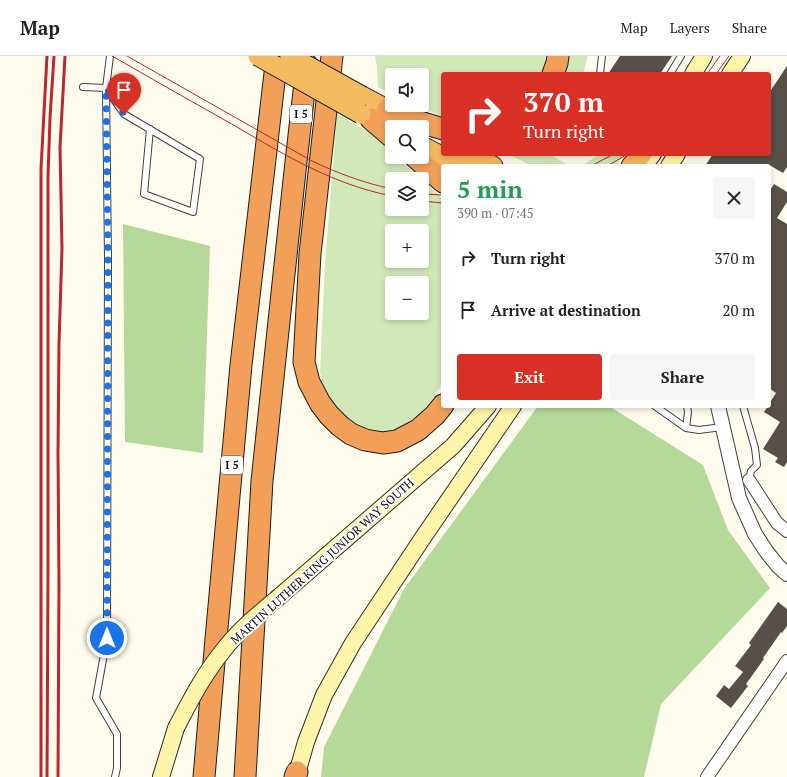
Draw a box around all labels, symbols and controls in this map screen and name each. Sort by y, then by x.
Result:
text: Map [20,15,60,40]
text: Map [621,18,648,37]
text: Layers [670,18,710,37]
text: Share [732,18,767,37]
map controls [385,68,429,320]
button: sound [385,68,429,112]
pin [107,73,141,114]
icon: arrive [113,79,135,101]
text: 370 m [523,83,604,120]
icon: right [457,88,509,140]
road number: I 5 [290,105,312,123]
text: Turn right [523,119,605,143]
button: search [385,120,429,164]
button: layers [385,172,429,216]
text: 5 min [457,173,523,205]
button: close [713,177,755,219]
text: 390 m · 07:45 [457,204,534,222]
button: + [385,224,429,268]
icon: right [457,247,479,269]
text: Turn right [491,248,566,268]
text: 370 m [714,248,755,268]
button: − [385,276,429,320]
icon: arrive [457,299,479,321]
text: Arrive at destination [491,300,641,320]
text: 20 m [722,300,755,320]
button: Exit [457,354,602,400]
button: Share [610,354,755,400]
road number: I 5 [221,456,243,474]
street label: MARTIN LUTHER KING JUNIOR WAY SOUTH [227,475,417,647]
position arrow [86,617,128,659]

